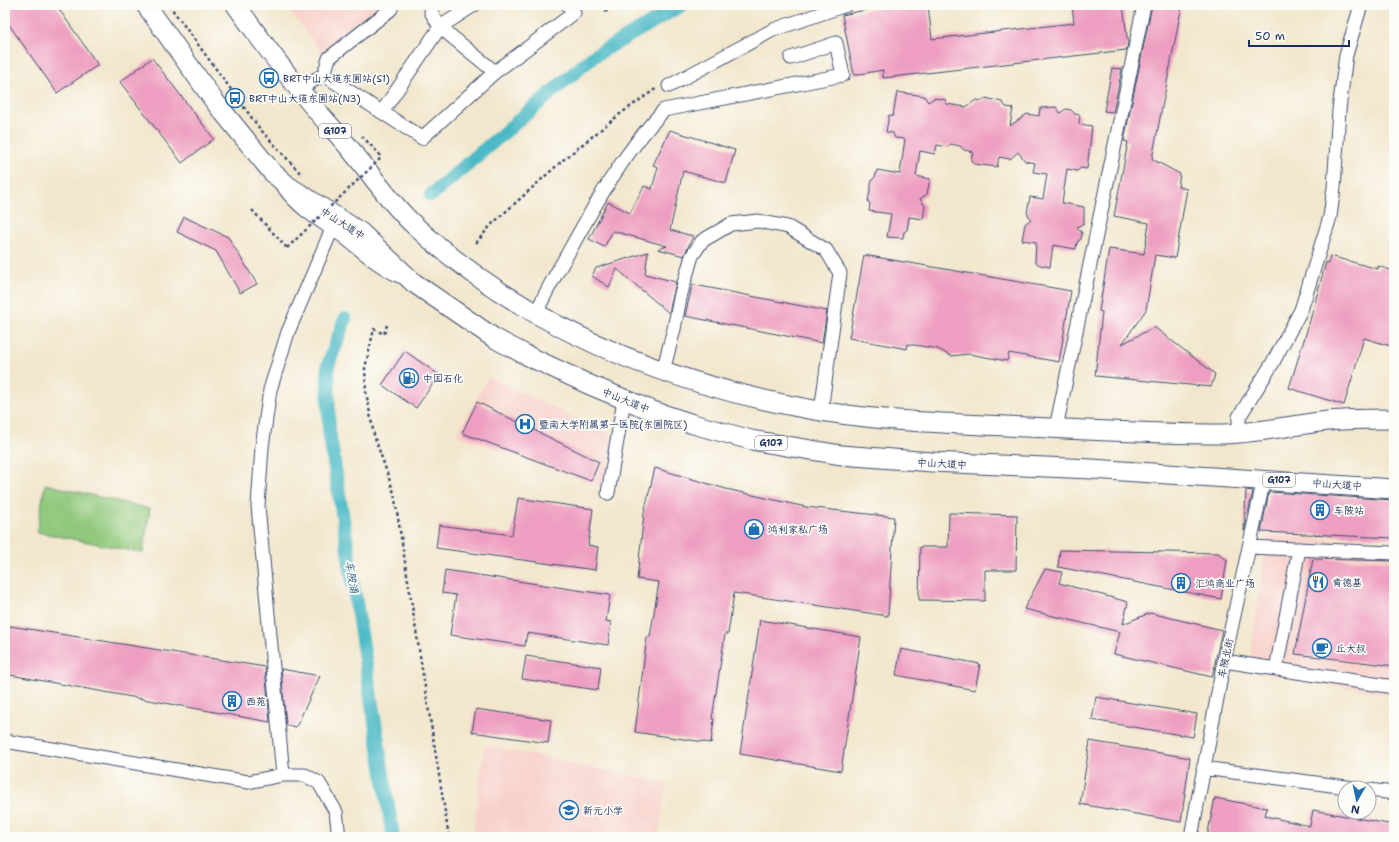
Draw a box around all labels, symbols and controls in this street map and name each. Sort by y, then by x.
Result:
scale bar [1249,22,1349,48]
text: 50 m [1255,28,1285,44]
bus stop icon: BRT中山大道东圃站(S1) [258,67,280,89]
place label: BRT中山大道东圃站(S1) [283,72,390,85]
bus stop icon: BRT中山大道东圃站(N3) [224,87,246,109]
place label: BRT中山大道东圃站(N3) [249,92,361,105]
road number: G107 [319,124,351,138]
street label: 中山大道中 [318,204,367,242]
fuel station icon: 中国石化 [398,367,420,389]
place label: 中国石化 [423,372,463,385]
street label: 中山大道中 [600,385,651,416]
hospital icon: 暨南大学附属第一医院(东圃院区) [514,413,536,435]
place label: 暨南大学附属第一医院(东圃院区) [539,418,687,431]
road number: G107 [755,436,787,450]
street label: 中山大道中 [917,456,967,471]
road number: G107 [1263,473,1295,487]
street label: 中山大道中 [1312,476,1362,493]
building icon: 车陂站 [1309,499,1331,521]
place label: 车陂站 [1334,504,1364,517]
shop icon: 鸿利家私广场 [743,518,765,540]
place label: 鸿利家私广场 [768,523,828,536]
water label: 车陂涌 [342,560,362,596]
restaurant icon: 肯德基 [1307,571,1329,593]
building icon: 汇鸿商业广场 [1170,572,1192,594]
place label: 肯德基 [1332,576,1362,589]
place label: 汇鸿商业广场 [1195,577,1255,590]
street label: 车陂北街 [1215,637,1236,679]
cafe icon: 丘大叔 [1311,637,1333,659]
place label: 丘大叔 [1336,642,1366,655]
building icon: 西苑 [221,690,243,712]
place label: 西苑 [246,695,266,708]
north arrow [1337,780,1377,820]
school or university icon: 新元小学 [558,799,580,821]
text: N [1350,801,1361,817]
place label: 新元小学 [583,804,623,817]

